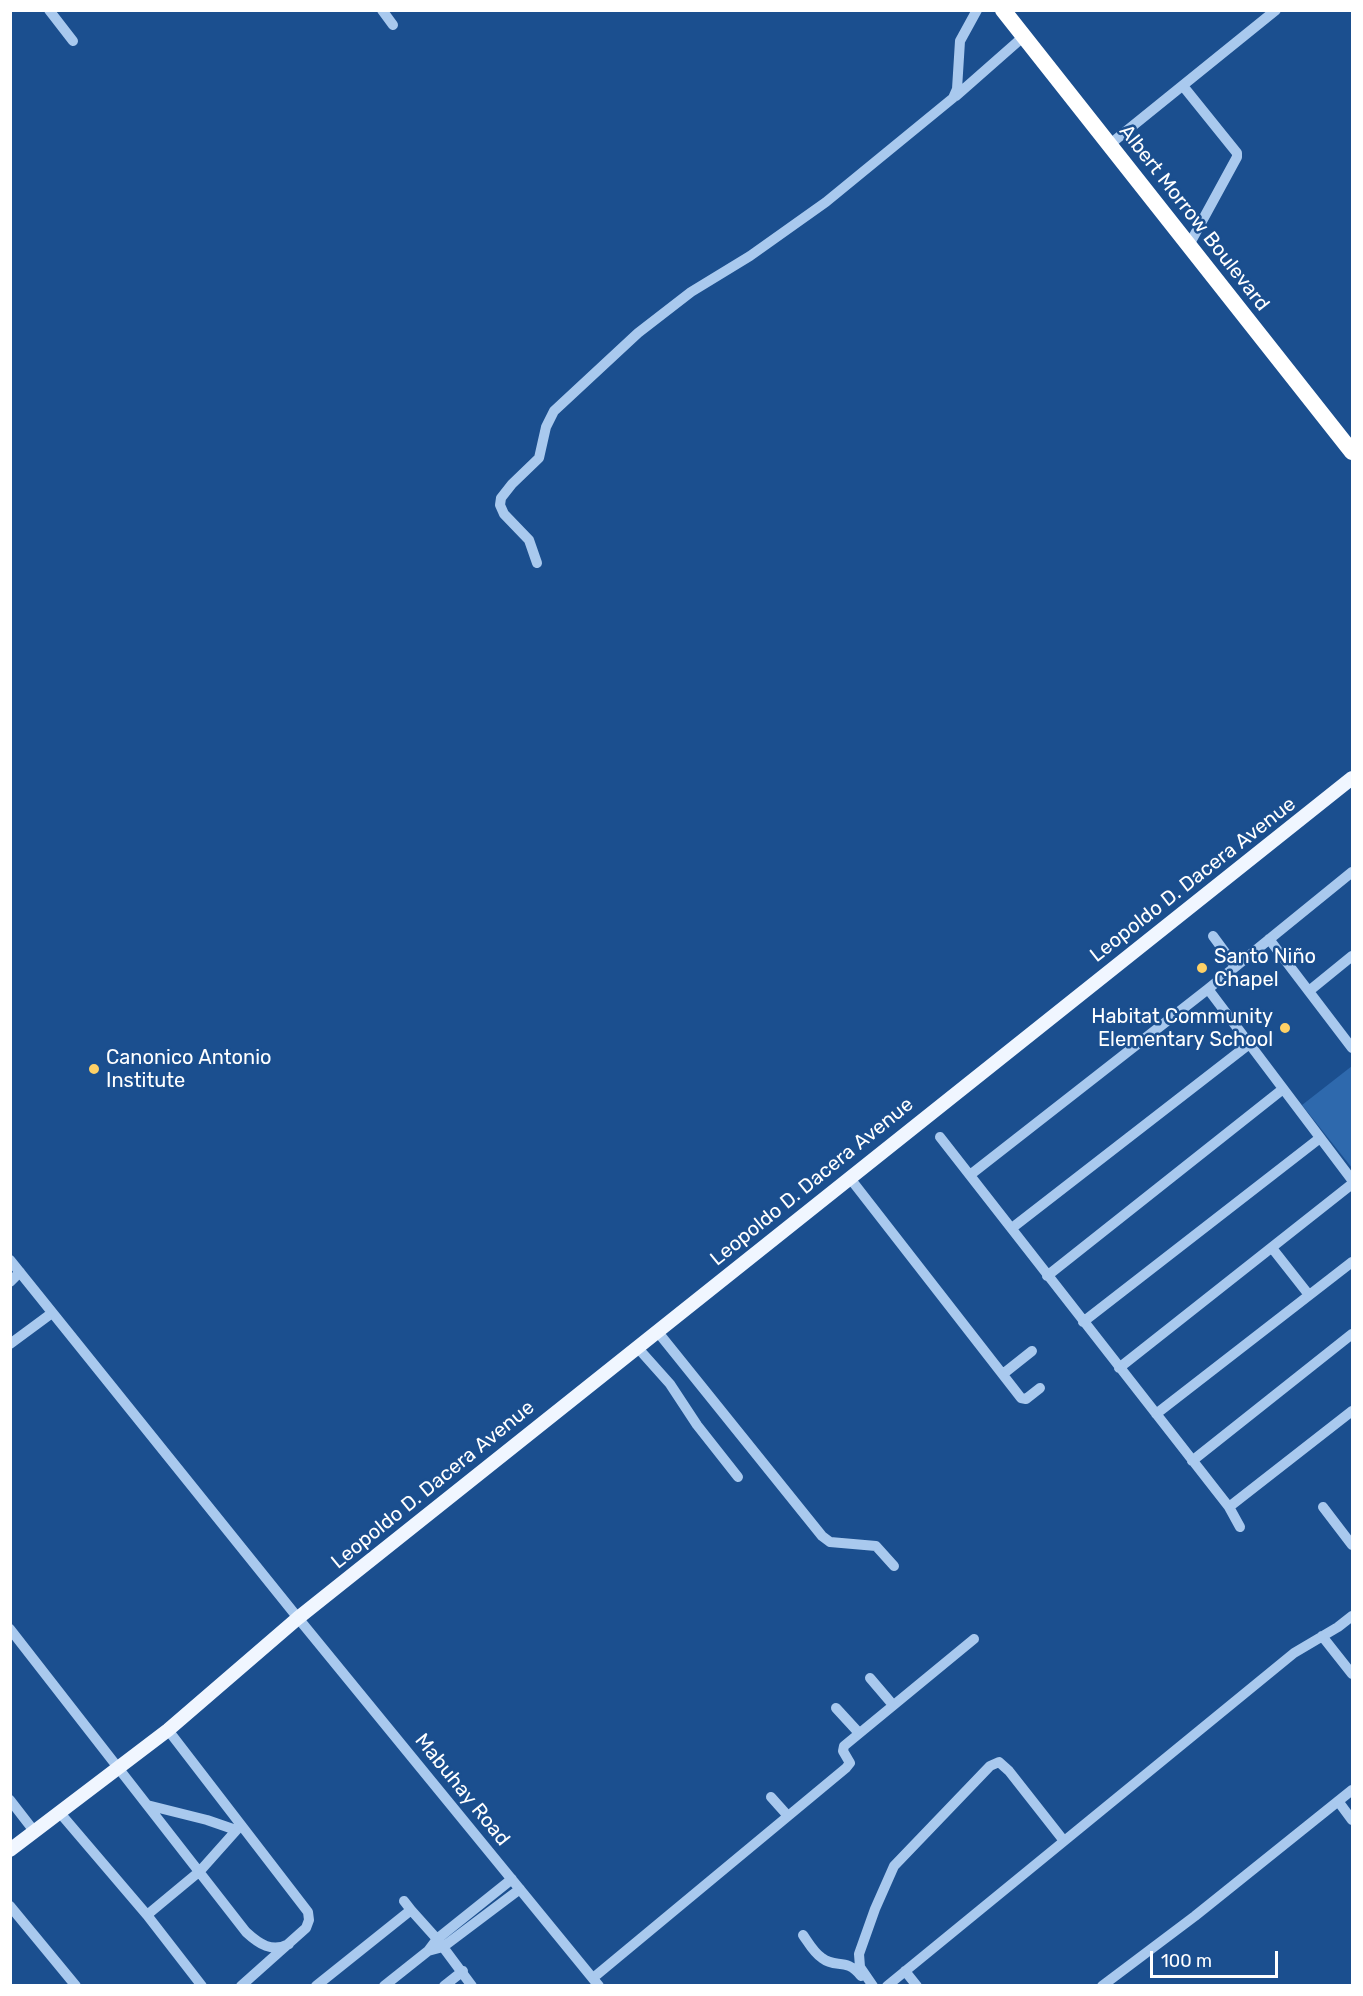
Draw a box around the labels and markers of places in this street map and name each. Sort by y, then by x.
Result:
place label: Santo Niño Chapel [1214,945,1316,992]
marker: Santo Niño Chapel [1195,961,1209,975]
place label: Habitat Community Elementary School [1091,1005,1273,1052]
marker: Habitat Community Elementary School [1278,1021,1292,1035]
place label: Canonico Antonio Institute [106,1046,271,1093]
marker: Canonico Antonio Institute [87,1062,101,1076]

